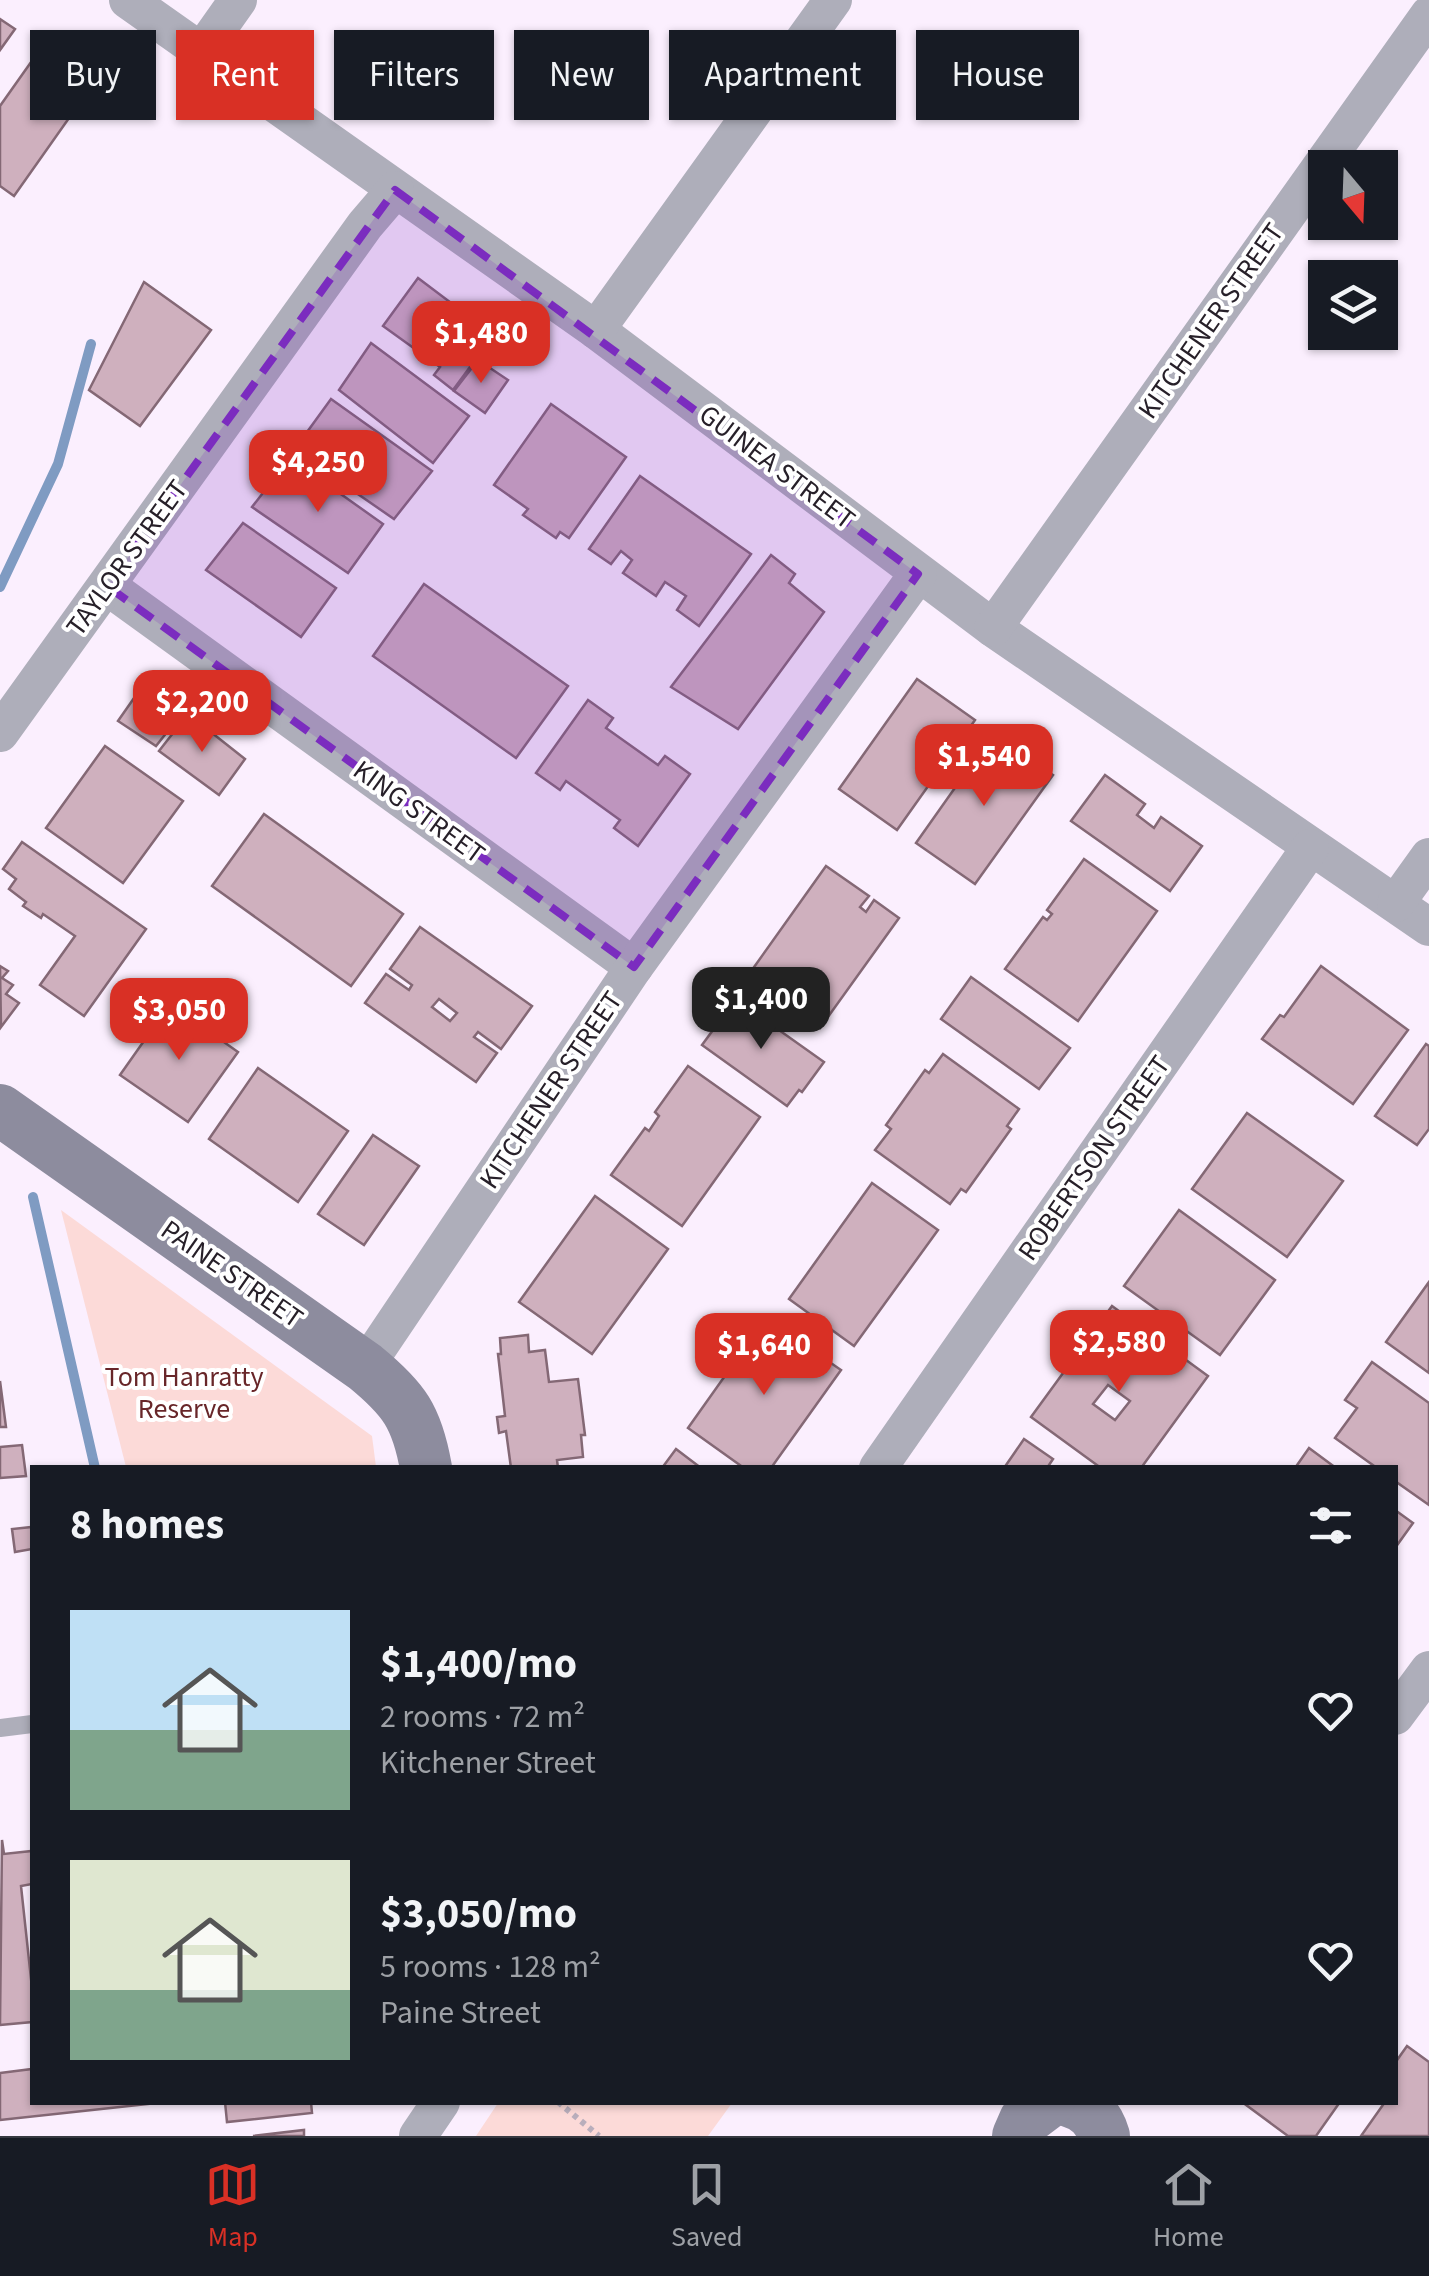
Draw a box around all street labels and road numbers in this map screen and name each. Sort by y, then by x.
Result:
street label: KITCHENER STREET [1128,215,1294,427]
street label: GUINEA STREET [691,395,863,539]
street label: TAYLOR STREET [56,471,198,645]
street label: KING STREET [345,750,493,874]
street label: KITCHENER STREET [470,983,632,1197]
street label: ROBERTSON STREET [1008,1047,1180,1269]
street label: PAINE STREET [153,1210,311,1338]

